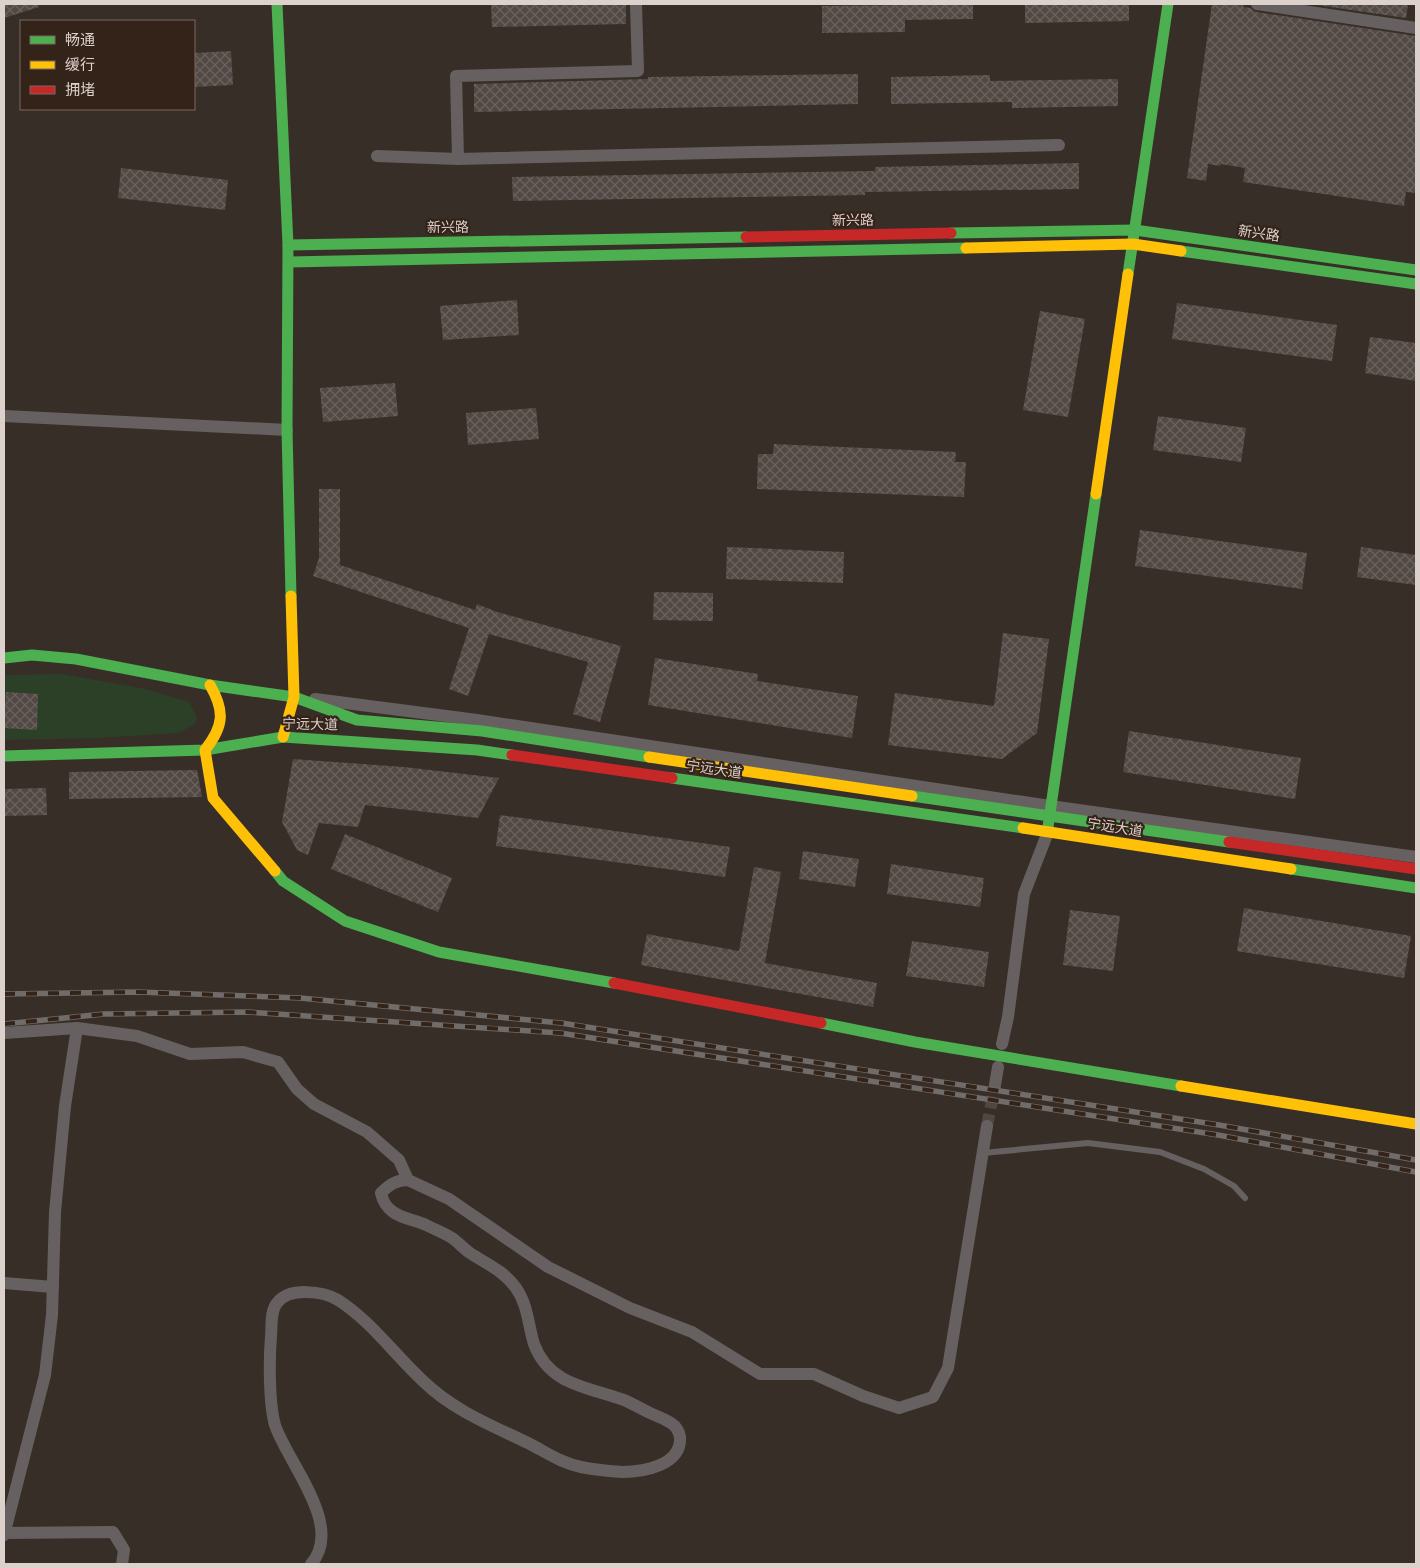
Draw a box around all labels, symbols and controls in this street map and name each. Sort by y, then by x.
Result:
legend [20,20,195,110]
text: 畅通 [65,31,95,48]
text: 缓行 [65,56,95,73]
text: 拥堵 [65,81,95,98]
street label: 新兴路 [832,212,874,228]
street label: 新兴路 [427,219,469,235]
street label: 新兴路 [1237,222,1281,244]
street label: 宁远大道 [282,716,338,732]
street label: 宁远大道 [685,757,743,781]
street label: 宁远大道 [1086,815,1144,839]

